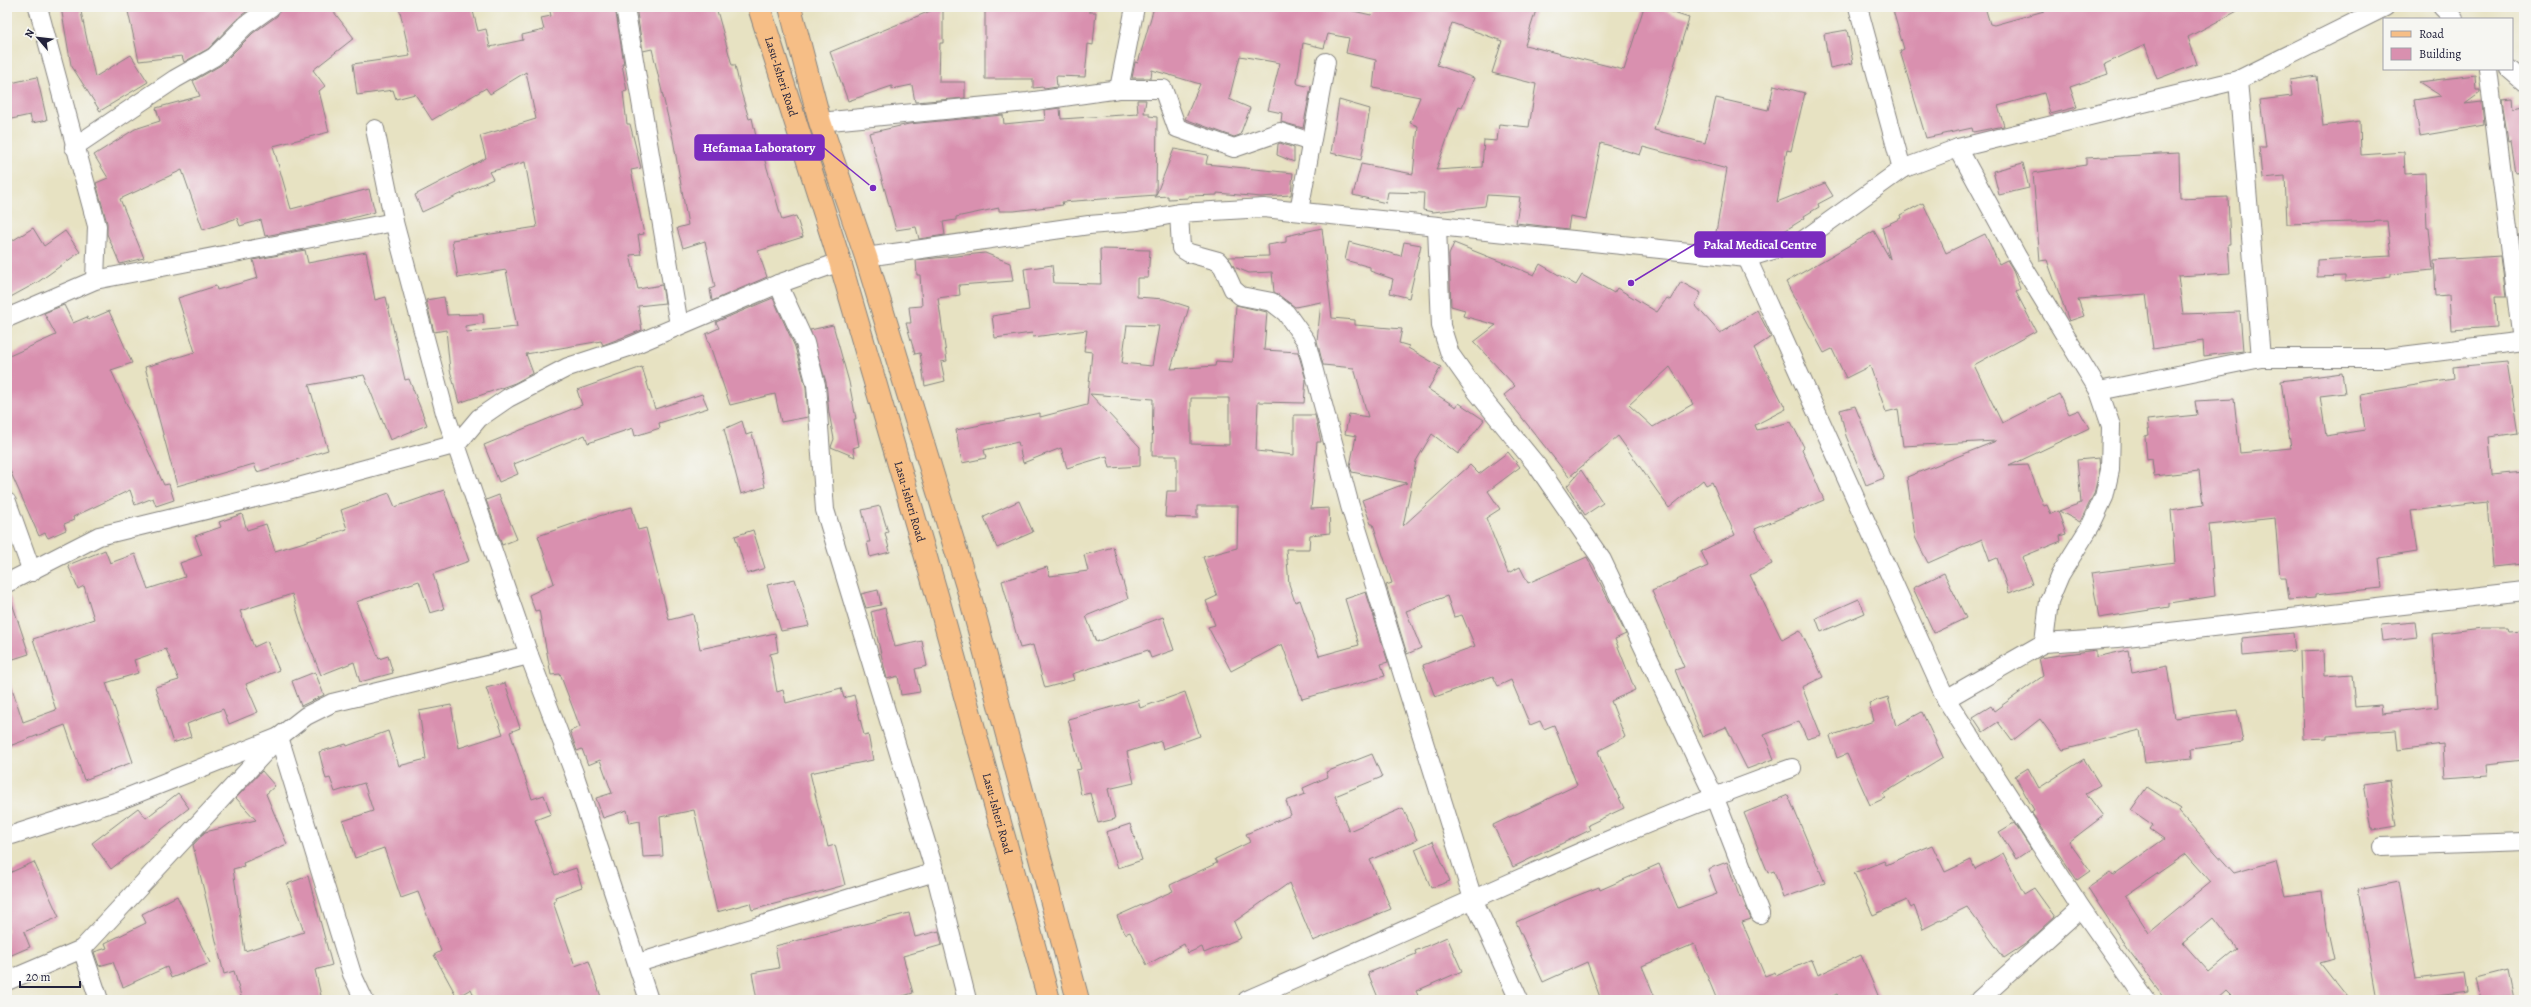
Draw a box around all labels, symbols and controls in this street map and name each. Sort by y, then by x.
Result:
north arrow [18,18,58,58]
legend [2383,18,2513,70]
text: N [21,26,38,41]
text: Road [2419,26,2445,42]
street label: Lasu-Isheri Road [761,34,802,119]
text: Building [2419,46,2461,62]
callout: Hefamaa Laboratory [695,135,824,160]
text: Hefamaa Laboratory [703,139,816,156]
callout: Pakal Medical Centre [1695,232,1825,257]
text: Pakal Medical Centre [1703,236,1817,253]
street label: Lasu-Isheri Road [890,459,929,544]
street label: Lasu-Isheri Road [979,771,1016,856]
scale bar [20,963,80,989]
text: 20 m [26,969,50,985]

